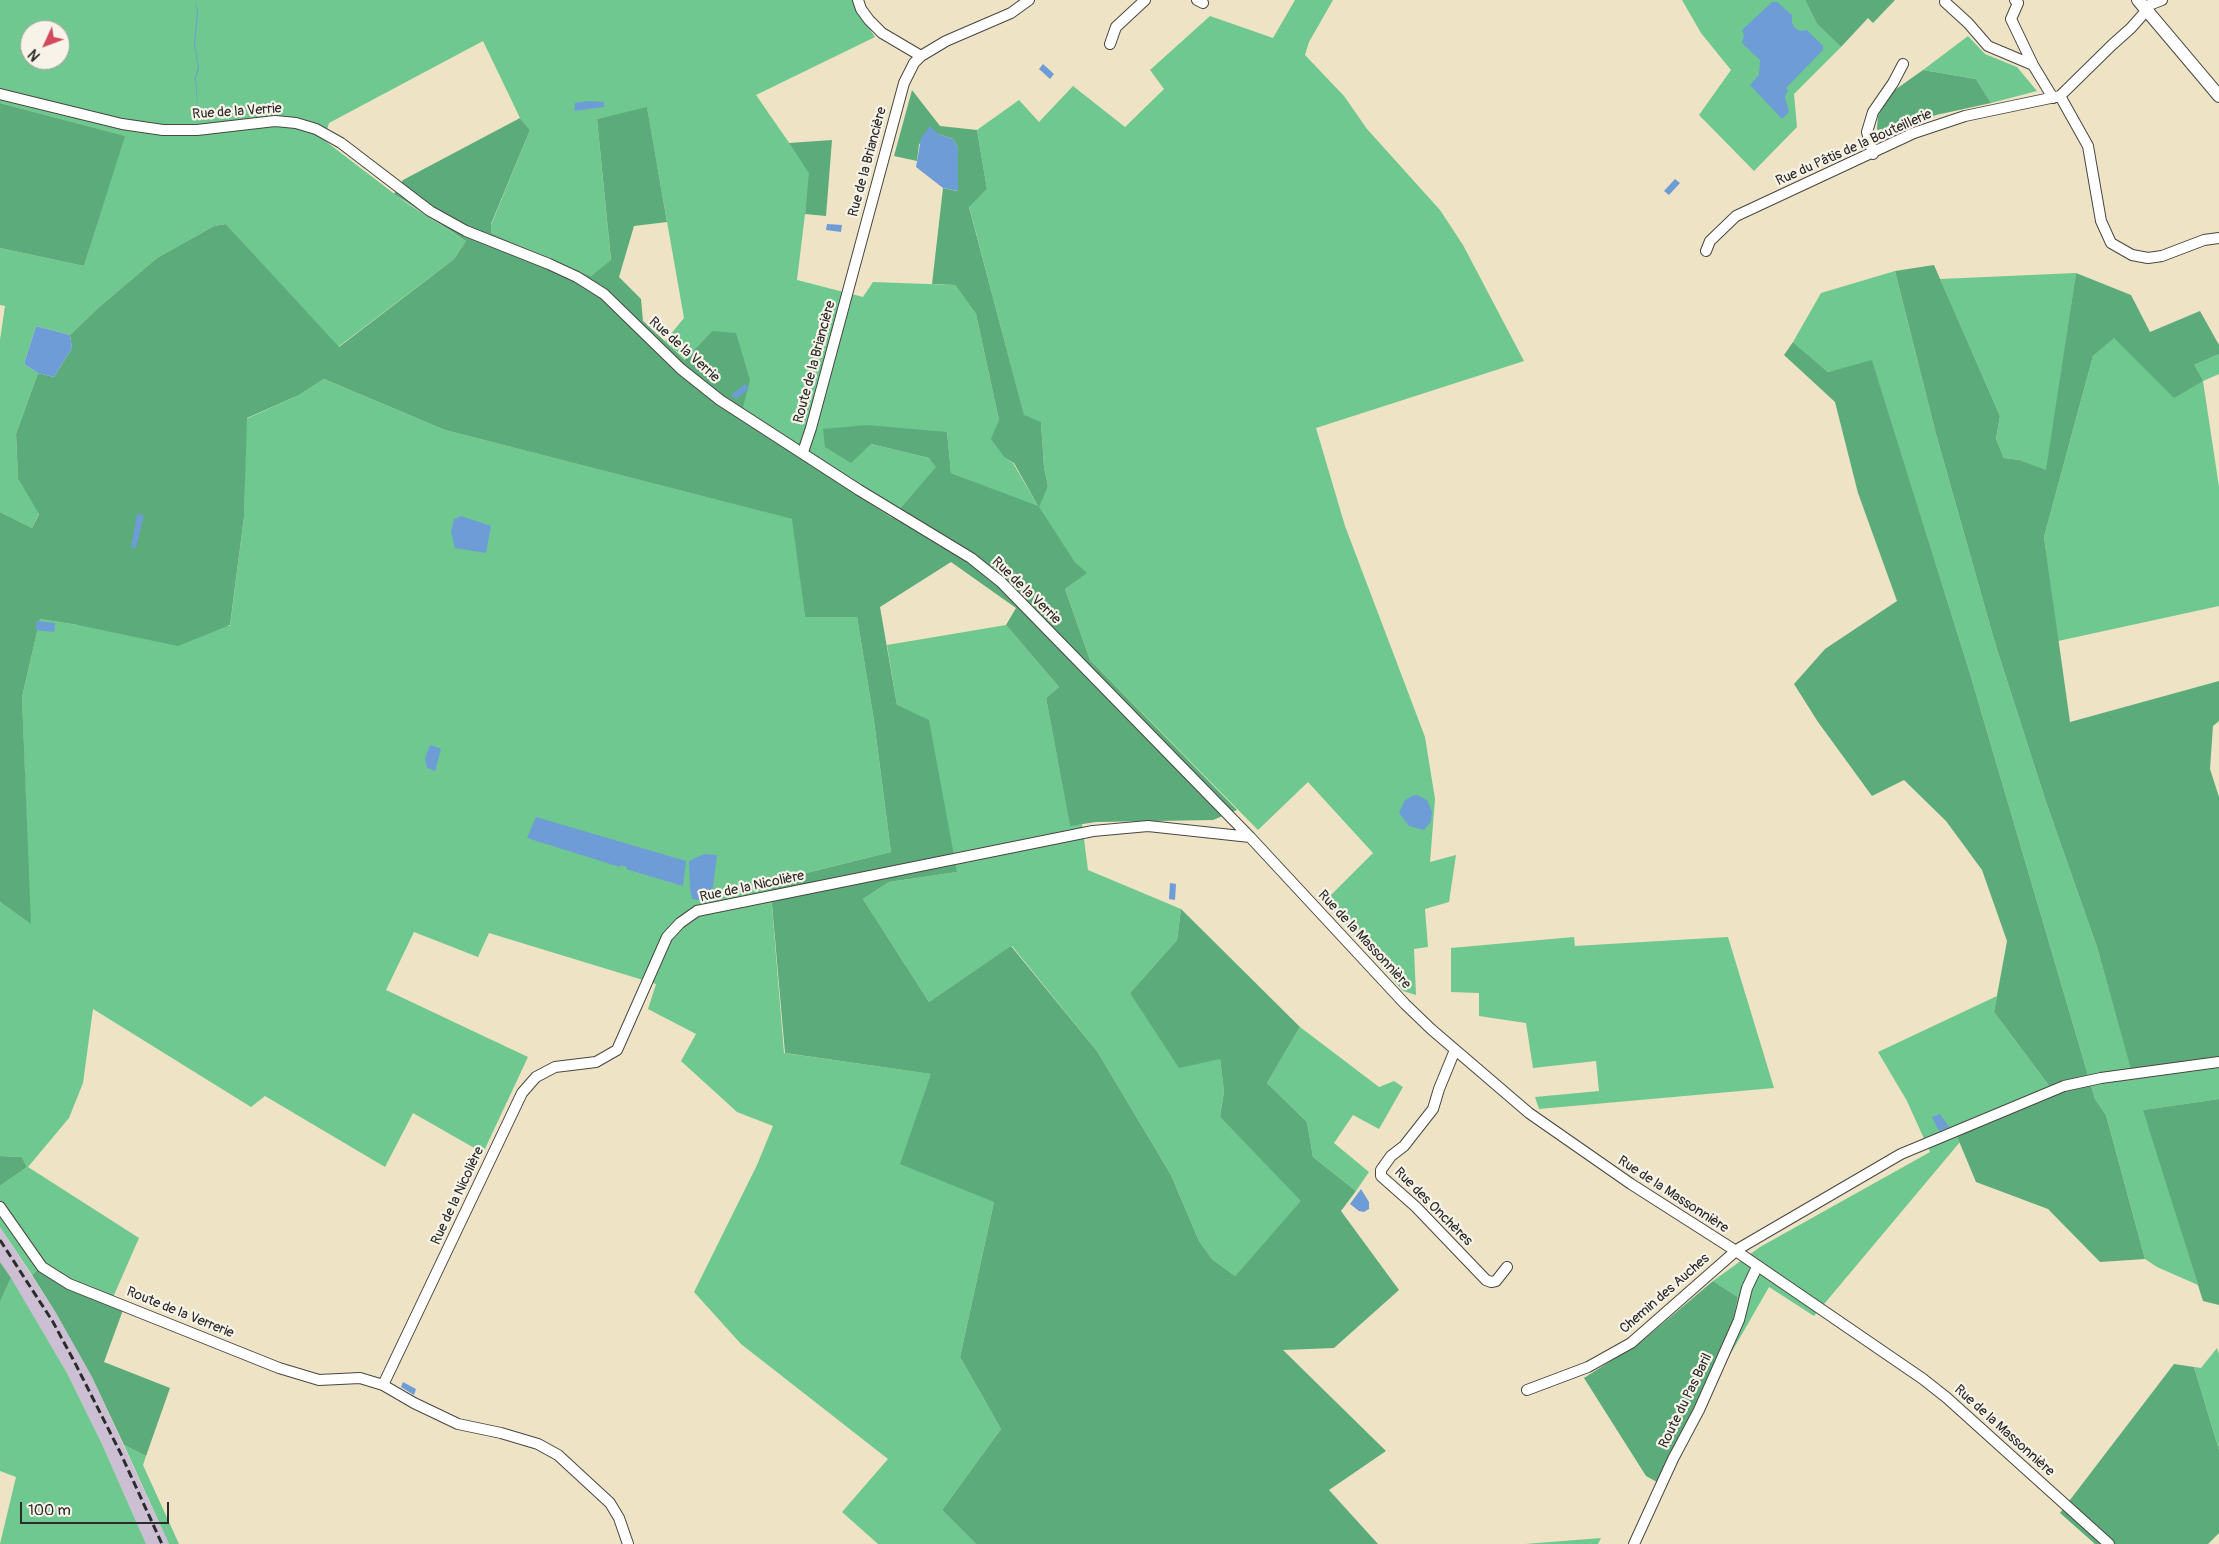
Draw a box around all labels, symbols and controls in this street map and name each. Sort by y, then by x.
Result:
north arrow [20,20,70,70]
text: N [25,46,44,64]
street label: Rue de la Verrie [192,100,282,124]
street label: Rue de la Briancière [845,105,891,219]
street label: Rue du Pâtis de la Bouteillerie [1773,106,1935,190]
street label: Route de la Briancière [791,299,839,425]
street label: Rue de la Verrie [645,314,723,386]
street label: Rue de la Verrie [988,554,1064,628]
street label: Rue de la Nicolière [698,868,806,906]
street label: Rue de la Massonnière [1314,887,1414,993]
street label: Rue de la Nicolière [428,1144,488,1248]
street label: Rue de la Massonnière [1614,1153,1732,1237]
street label: Rue des Onchères [1390,1164,1476,1250]
street label: Chemin des Auches [1617,1250,1713,1338]
street label: Route de la Verrerie [124,1284,236,1342]
street label: Route du Pas Baril [1656,1351,1716,1451]
street label: Rue de la Massonnière [1951,1382,2057,1480]
scale bar [22,1492,171,1524]
text: 100 m [28,1501,71,1520]

